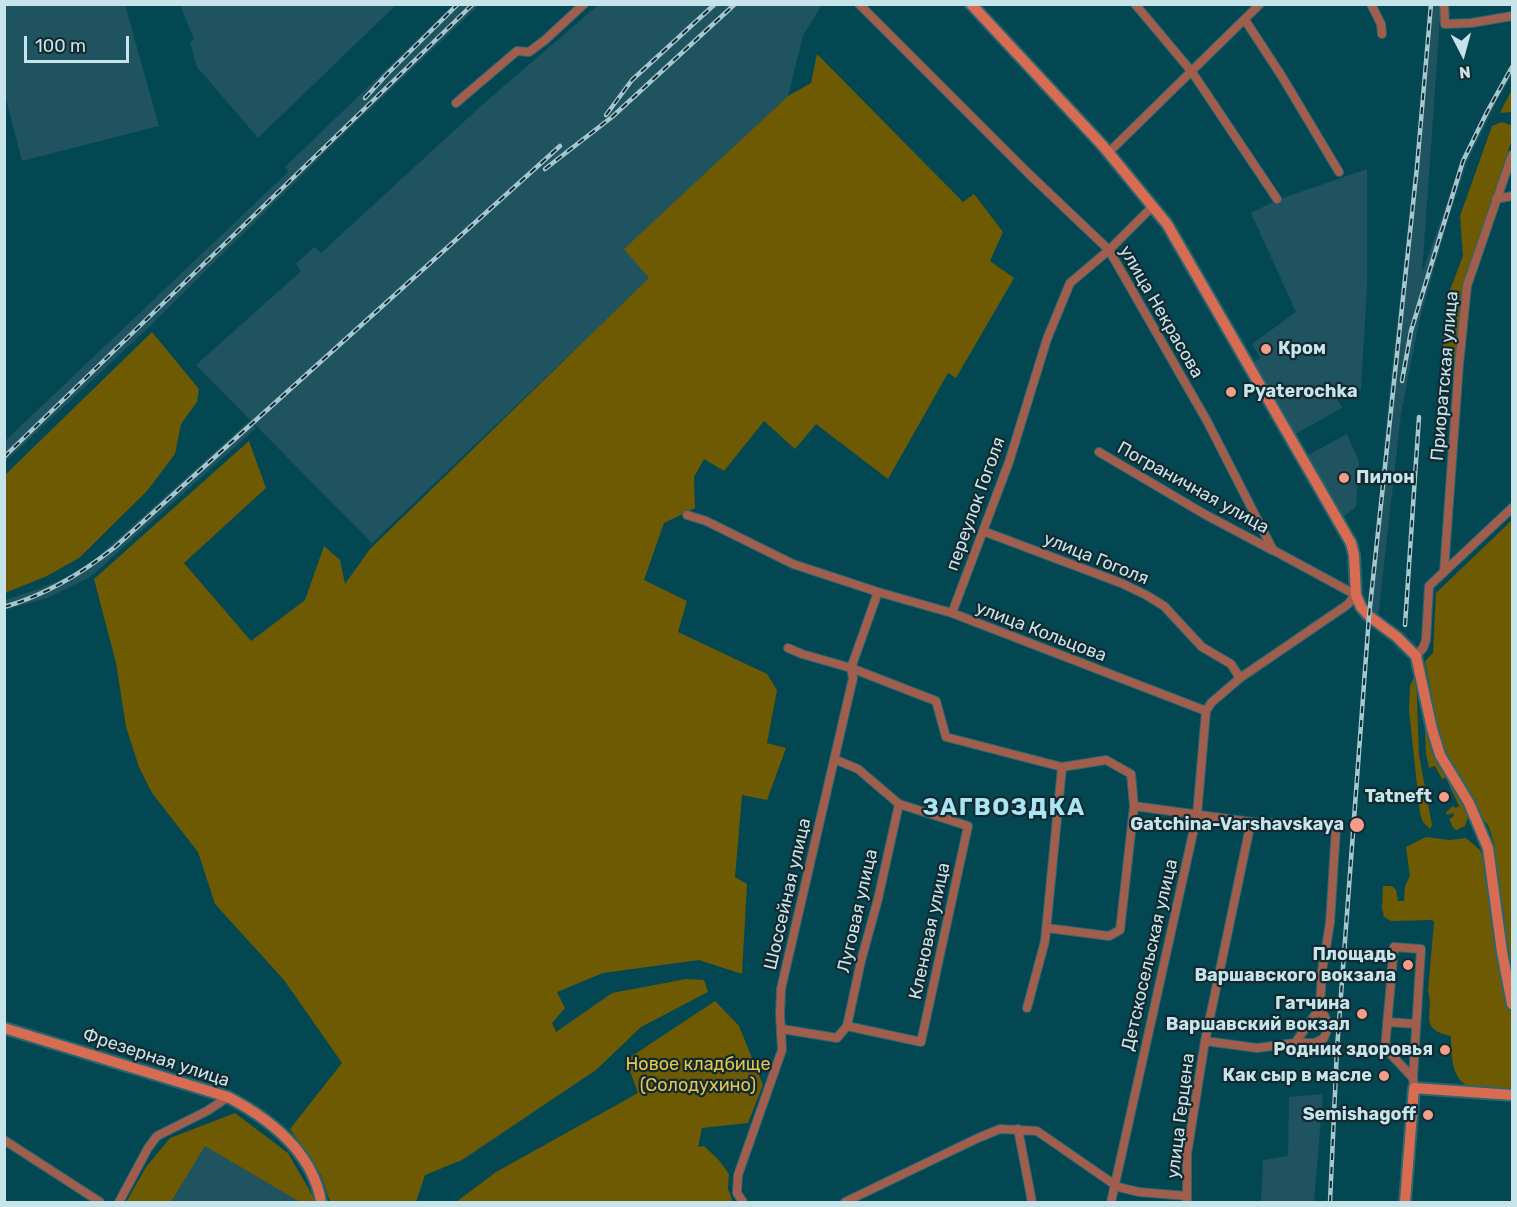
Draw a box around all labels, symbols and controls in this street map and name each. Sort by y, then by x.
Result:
scale bar [27,24,132,62]
north arrow [1433,24,1493,84]
text: 100 m [35,35,86,57]
text: N [1458,62,1472,82]
street label: улица Некрасова [1114,242,1208,382]
street label: Приоратская улица [1427,290,1463,462]
place label: Кром [1278,338,1326,360]
marker: Кром [1259,342,1273,356]
place label: Pyaterochka [1243,381,1358,403]
marker: Pyaterochka [1224,385,1238,399]
street label: переулок Гоголя [942,434,1010,574]
street label: Пограничная улица [1113,437,1273,539]
place label: Пилон [1356,467,1415,489]
marker: Пилон [1337,471,1351,485]
street label: улица Гоголя [1040,528,1152,590]
street label: улица Кольцова [973,597,1109,667]
place label: Tatneft [1365,786,1432,808]
marker: Tatneft [1437,790,1451,804]
district label: ЗАГВОЗДКА [922,794,1086,822]
place label: Gatchina-Varshavskaya [1130,814,1344,836]
street label: Шоссейная улица [760,816,816,972]
marker: Gatchina-Varshavskaya [1348,816,1366,834]
street label: Луговая улица [833,847,883,975]
street label: Детскосельская улица [1117,857,1183,1053]
street label: Кленовая улица [905,861,955,1001]
place label: Площадь Варшавского вокзала [1194,944,1396,986]
marker: Площадь Варшавского вокзала [1401,958,1415,972]
place label: Гатчина Варшавский вокзал [1166,993,1350,1036]
marker: Гатчина Варшавский вокзал [1355,1007,1369,1021]
street label: Фрезерная улица [80,1024,232,1092]
place label: Родник здоровья [1273,1039,1433,1061]
marker: Родник здоровья [1438,1043,1452,1057]
street label: улица Герцена [1163,1052,1199,1180]
park label: Новое кладбище (Солодухино) [625,1054,771,1096]
place label: Как сыр в масле [1222,1065,1372,1087]
marker: Как сыр в масле [1377,1069,1391,1083]
place label: Semishagoff [1303,1104,1416,1126]
marker: Semishagoff [1421,1108,1435,1122]

